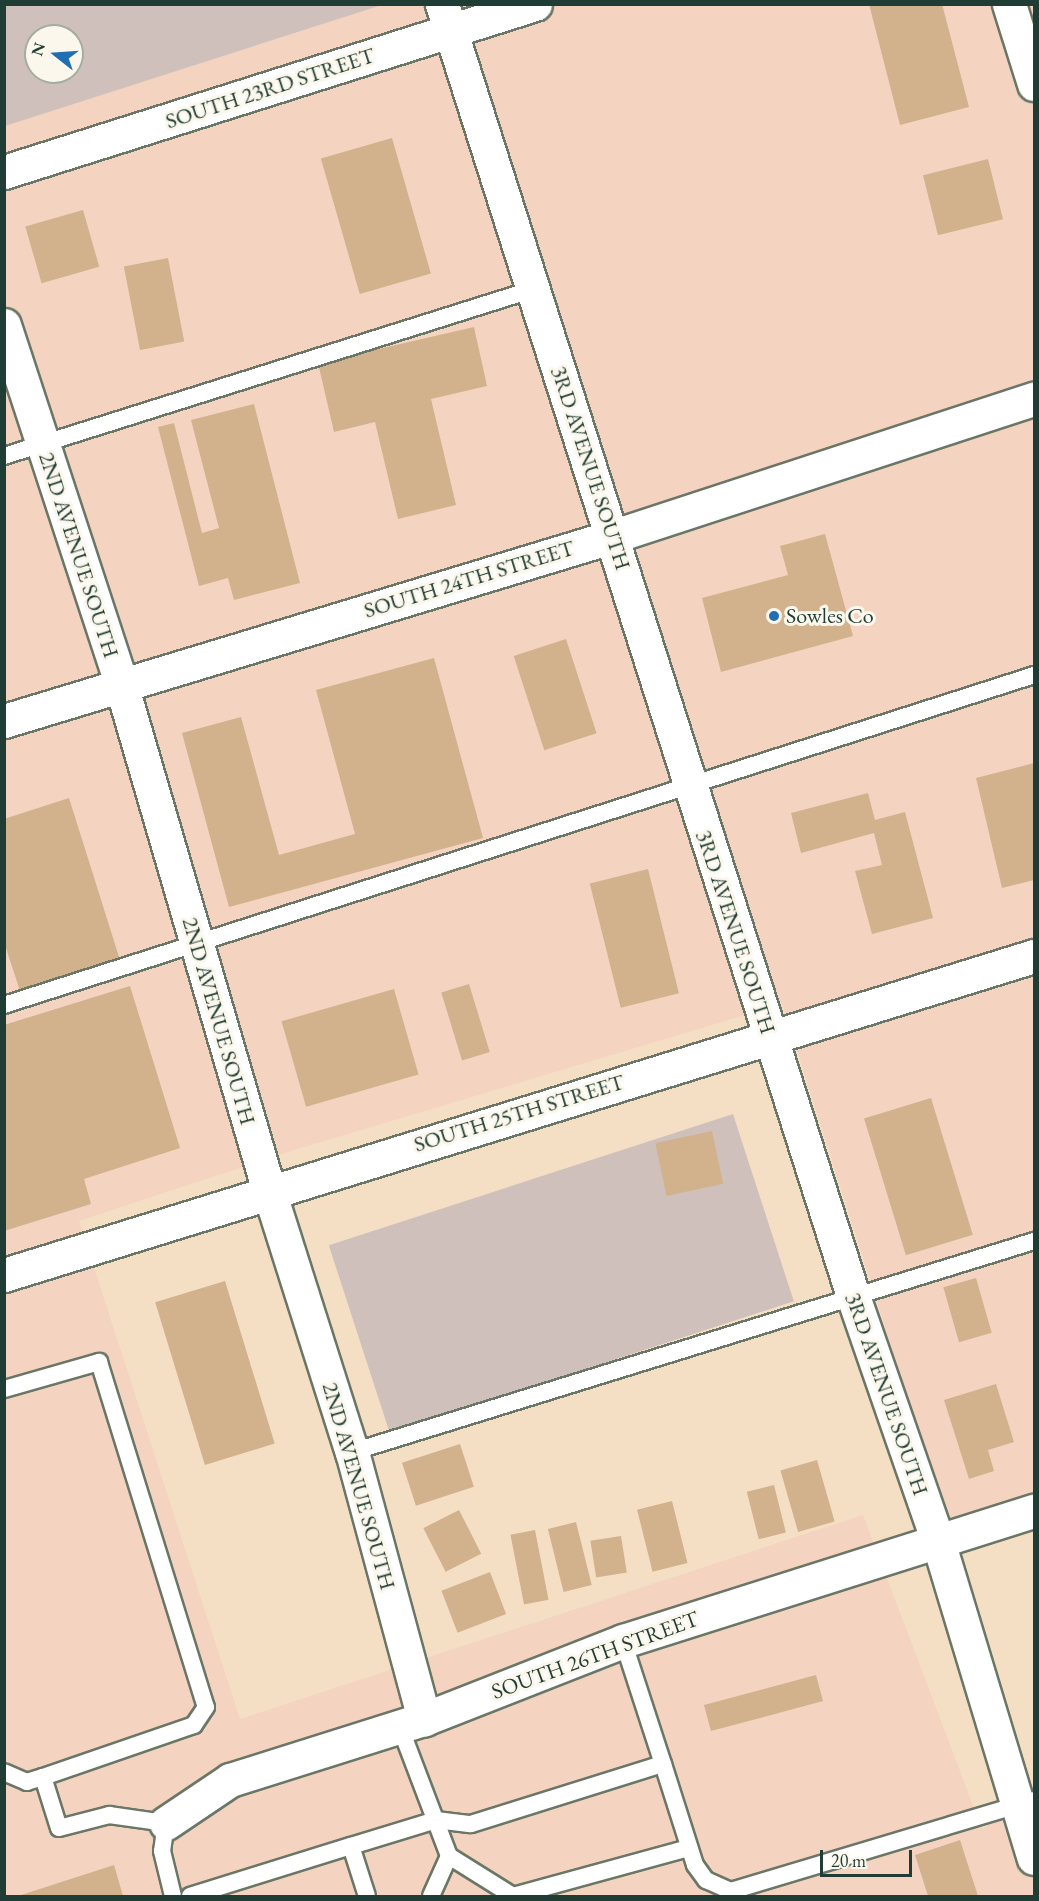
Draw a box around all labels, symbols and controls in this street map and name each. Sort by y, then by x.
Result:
north arrow [24,24,84,84]
text: N [26,40,50,58]
street label: SOUTH 23RD STREET [162,42,378,134]
street label: 3RD AVENUE SOUTH [546,363,636,573]
street label: 2ND AVENUE SOUTH [33,449,125,661]
street label: SOUTH 24TH STREET [361,534,577,624]
place label: Sowles Co [786,603,874,629]
marker: Sowles Co [767,609,781,623]
street label: 3RD AVENUE SOUTH [691,827,781,1037]
street label: 2ND AVENUE SOUTH [177,914,261,1128]
street label: SOUTH 25TH STREET [411,1068,627,1158]
street label: 3RD AVENUE SOUTH [840,1289,934,1499]
street label: 2ND AVENUE SOUTH [317,1379,401,1593]
street label: SOUTH 26TH STREET [488,1605,702,1705]
scale bar [823,1838,914,1876]
text: 20 m [831,1849,866,1872]

